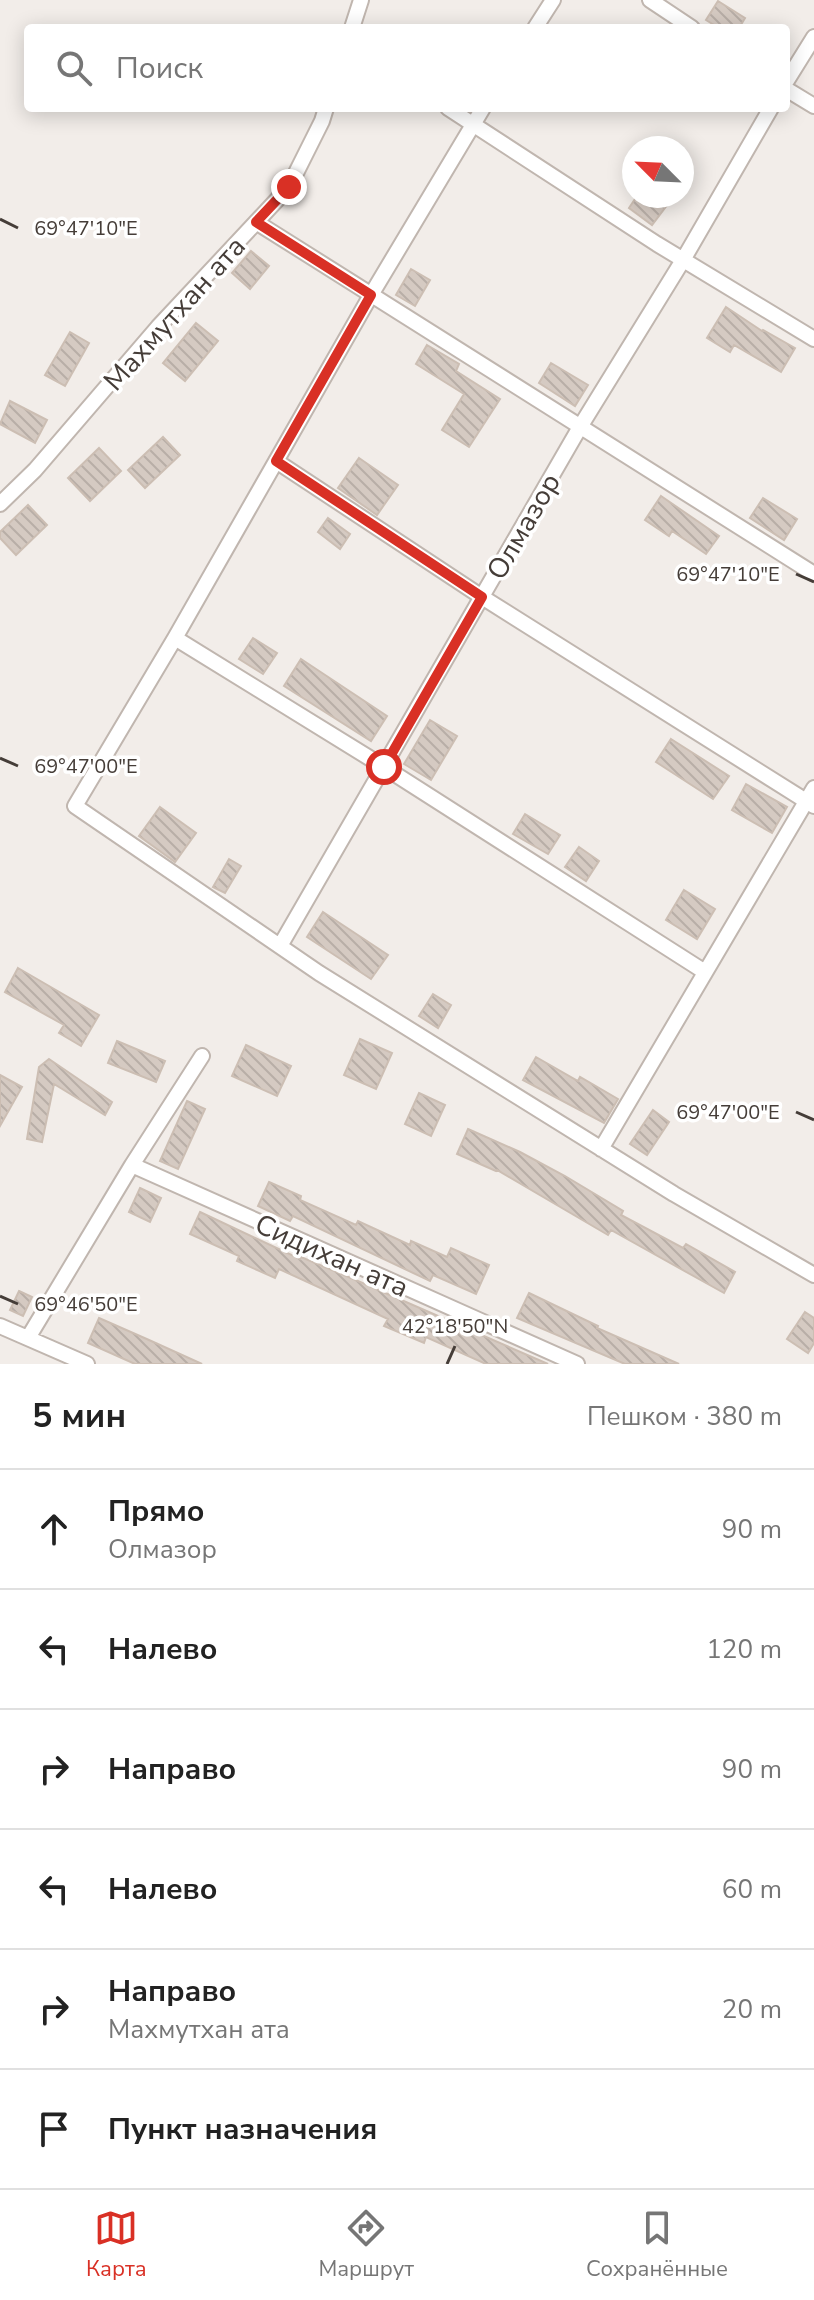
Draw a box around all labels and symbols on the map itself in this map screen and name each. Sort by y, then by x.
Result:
north arrow [622,136,694,208]
route end [271,169,307,205]
text: 69°47'10"E [34,215,138,242]
street label: Махмутхан ата [95,228,254,399]
street label: Олмазор [478,466,570,587]
text: 69°47'10"E [676,561,780,588]
route start [366,749,402,785]
text: 69°47'00"E [34,753,138,780]
text: 69°47'00"E [676,1099,780,1126]
street label: Сидихан ата [249,1205,414,1307]
text: 69°46'50"E [34,1291,138,1318]
text: 42°18'50"N [402,1313,508,1340]

